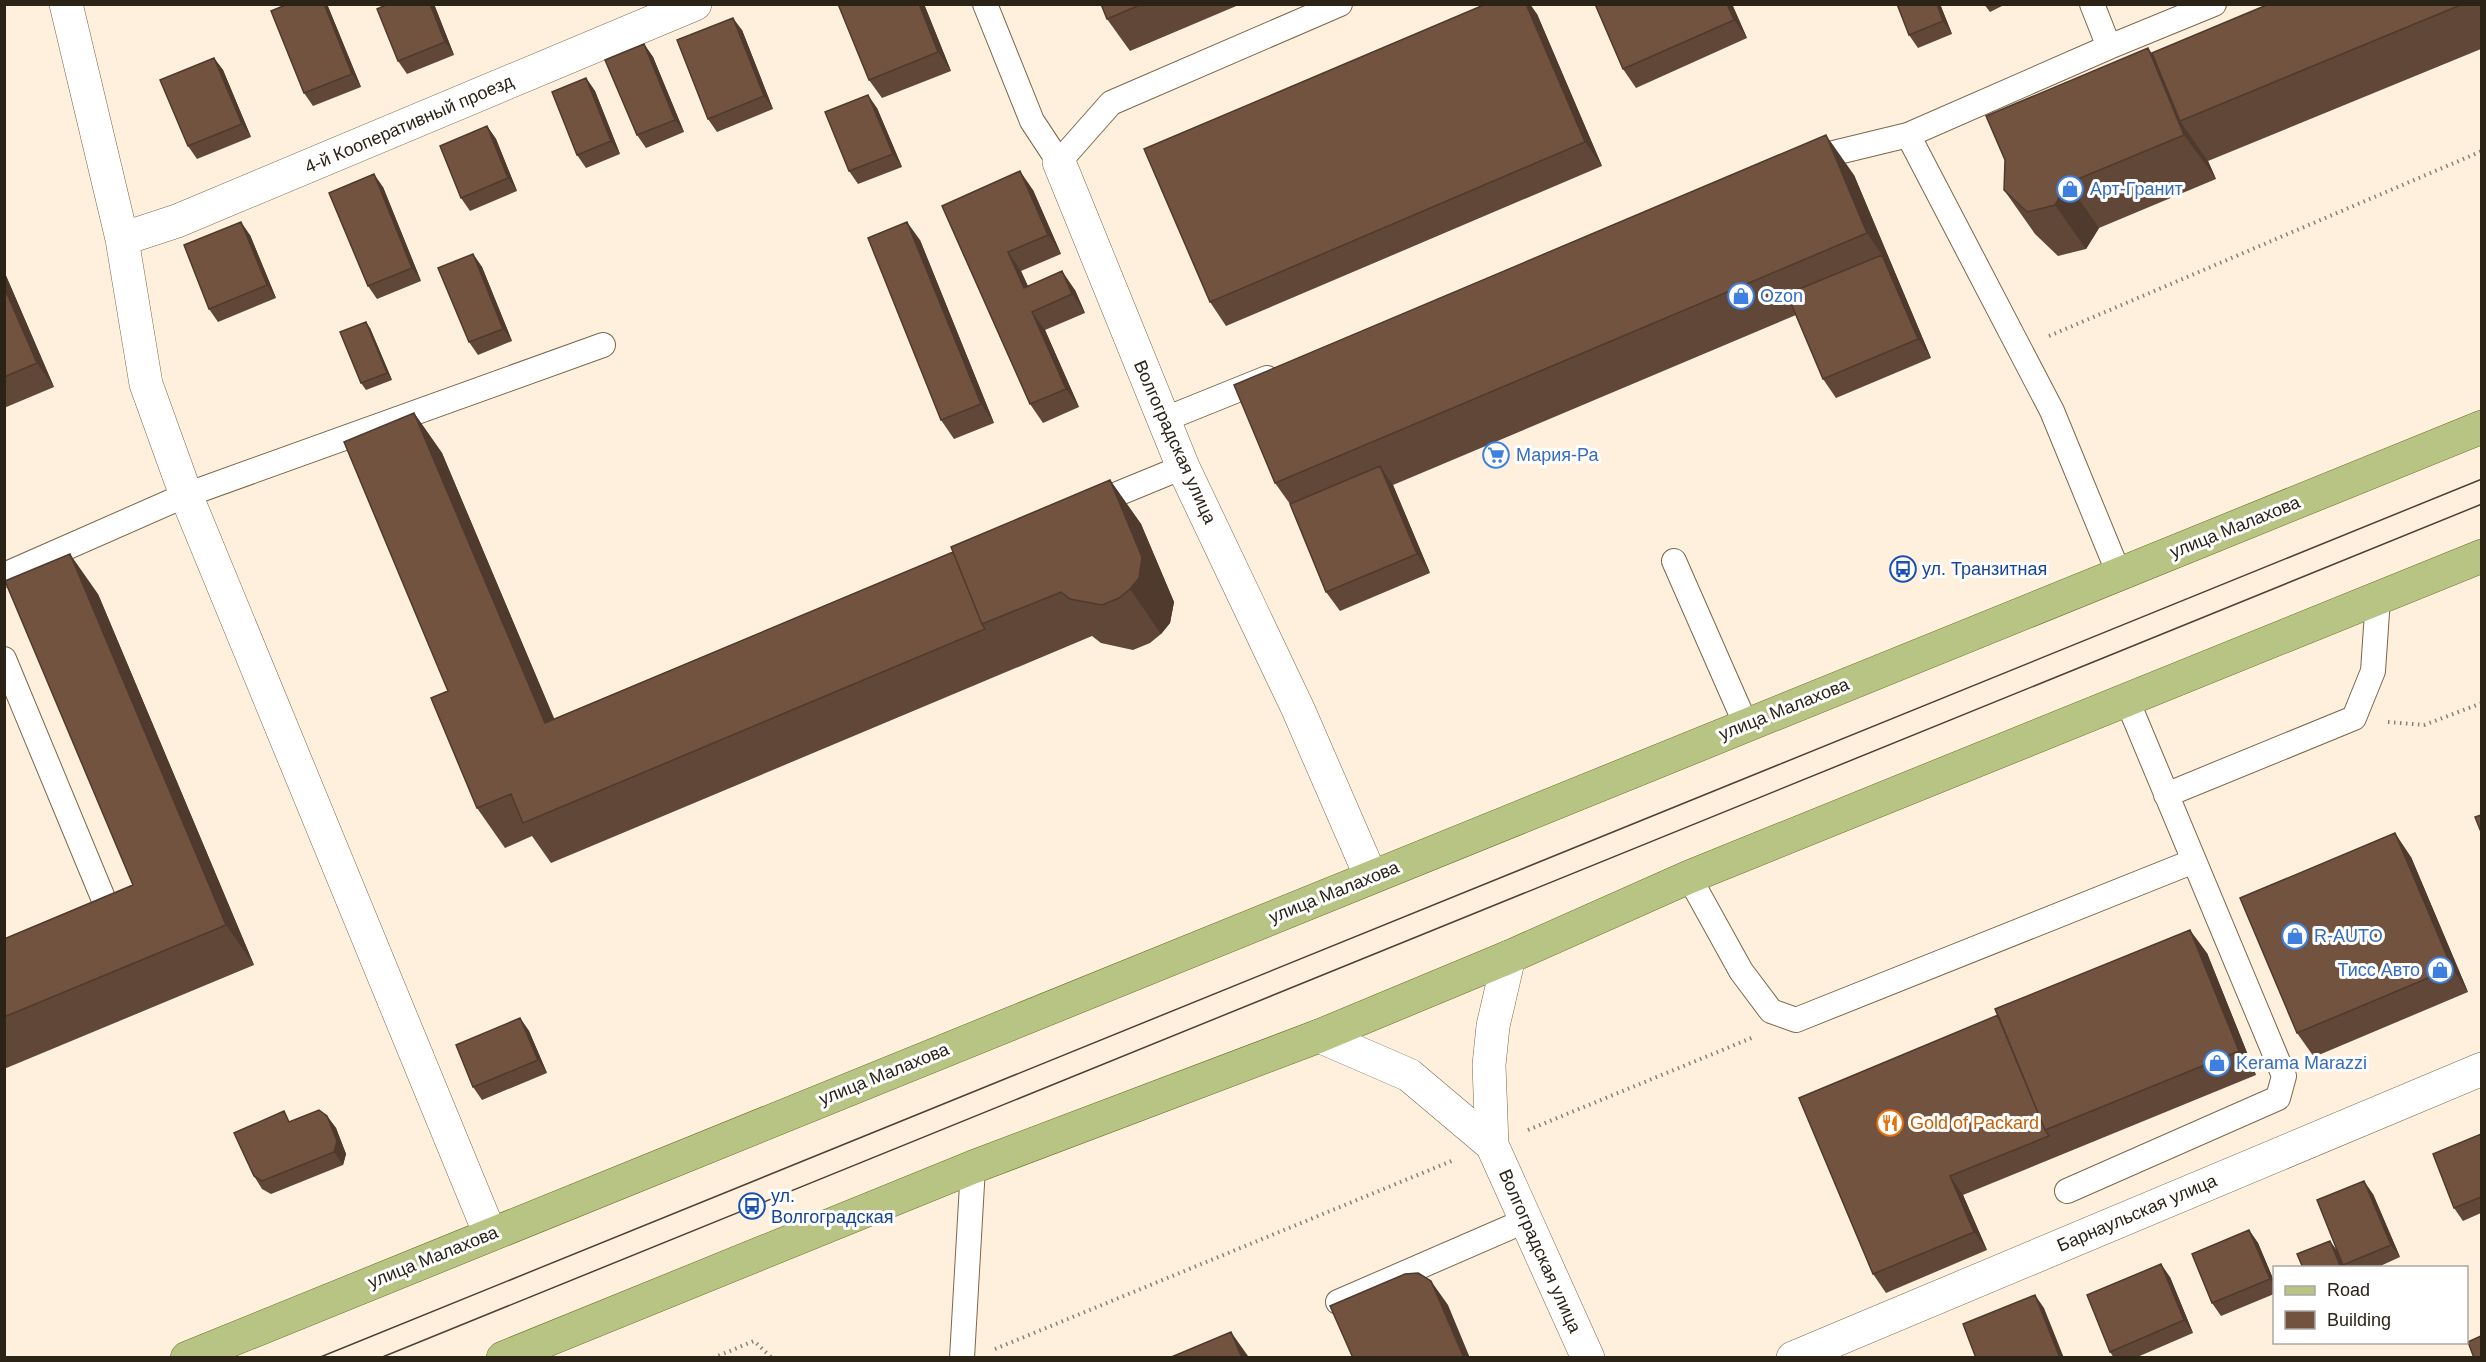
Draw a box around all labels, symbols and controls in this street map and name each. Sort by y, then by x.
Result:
street label: 4-й Кооперативный проезд [302,71,517,177]
shop icon: Арт-Гранит [2055,174,2085,204]
place label: Арт-Гранит [2090,179,2183,199]
shop icon: Ozon [1726,281,1756,311]
place label: Ozon [1760,286,1803,306]
street label: Волгоградская улица [1130,357,1221,528]
supermarket icon: Мария-Ра [1481,440,1511,470]
place label: Мария-Ра [1516,445,1599,465]
street label: улица Малахова [2167,491,2304,562]
bus stop icon: ул. Транзитная [1888,554,1918,584]
place label: ул. Транзитная [1922,559,2047,579]
street label: улица Малахова [1716,673,1853,744]
street label: улица Малахова [1266,856,1403,927]
shop icon: R-AUTO [2280,921,2310,951]
place label: R-AUTO [2314,926,2383,946]
shop icon: Тисс Авто [2425,955,2455,985]
place label: Тисс Авто [2338,960,2420,980]
street label: улица Малахова [816,1038,953,1109]
shop icon: Kerama Marazzi [2202,1048,2232,1078]
place label: Kerama Marazzi [2236,1053,2367,1073]
restaurant icon: Gold of Packard [1875,1108,1905,1138]
place label: Gold of Packard [1910,1113,2039,1133]
street label: Волгоградская улица [1495,1166,1586,1337]
street label: Барнаульская улица [2054,1170,2221,1256]
place label: ул. Волгоградская [771,1186,893,1227]
bus stop icon: ул. Волгоградская [737,1191,767,1221]
street label: улица Малахова [365,1221,502,1292]
legend [2273,1266,2468,1344]
text: Road [2327,1280,2370,1300]
text: Building [2327,1310,2391,1330]

